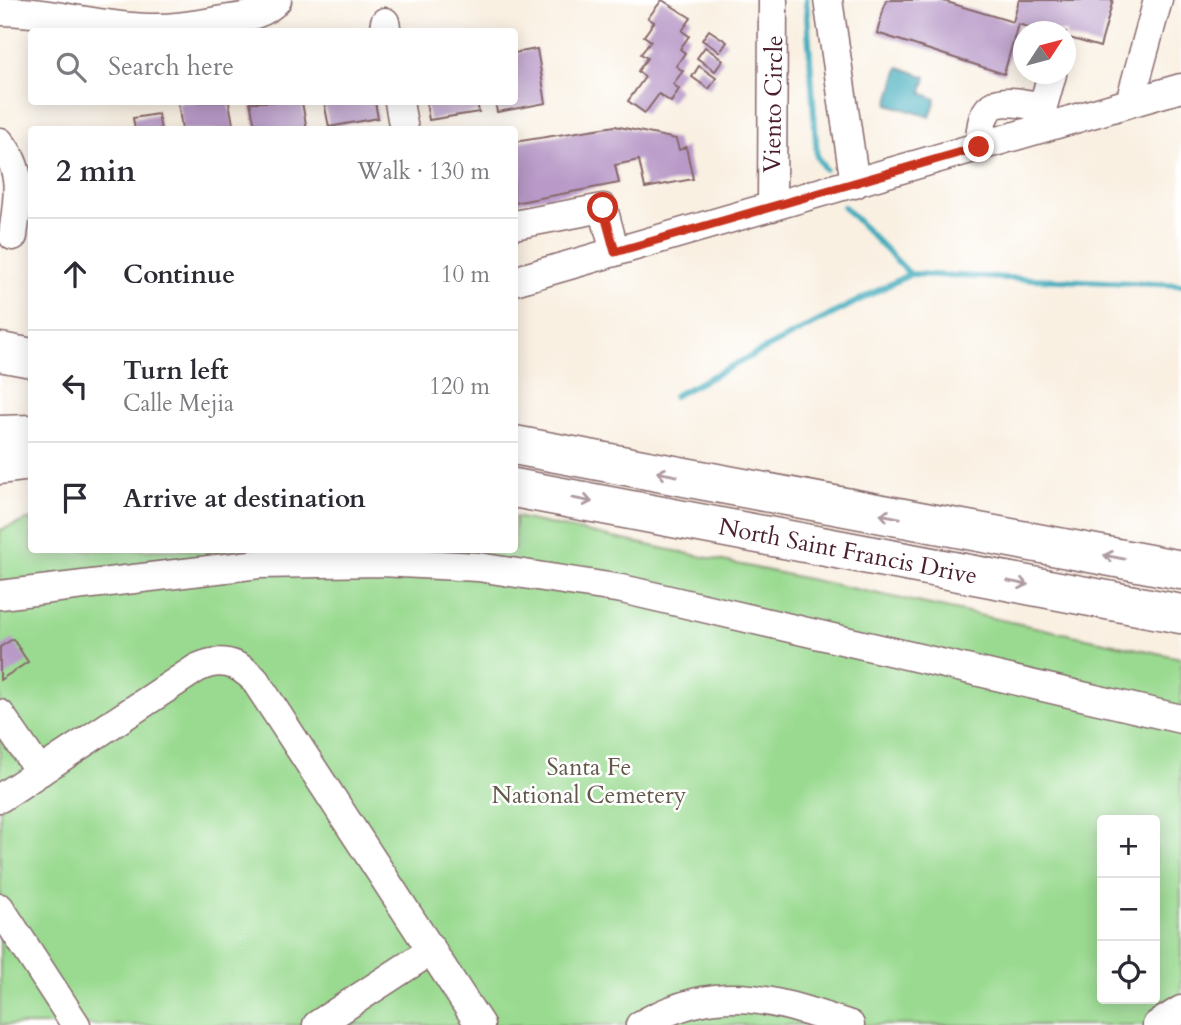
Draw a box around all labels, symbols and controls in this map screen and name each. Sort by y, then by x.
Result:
north arrow [1013,21,1076,84]
search box [28,28,518,105]
street label: Viento Circle [756,35,791,173]
icon: search [52,48,90,86]
text: Search here [108,49,234,84]
route end [963,131,994,162]
text: 2 min [56,151,136,192]
text: Walk · 130 m [357,156,490,187]
route start [587,192,618,223]
icon: ahead [56,255,94,293]
text: Continue [123,257,235,292]
text: 10 m [441,259,490,290]
text: Turn left [123,353,228,388]
icon: left [56,367,94,405]
text: 120 m [429,371,490,402]
text: Calle Mejia [123,388,234,419]
one-way arrow [656,466,679,480]
icon: arrive [56,479,94,517]
text: Arrive at destination [123,481,366,516]
one-way arrow [570,494,593,508]
one-way arrow [879,508,902,522]
street label: North Saint Francis Drive [716,510,980,593]
one-way arrow [1103,550,1126,564]
one-way arrow [1006,577,1029,591]
park label: Santa Fe National Cemetery [491,751,687,812]
map controls [1097,815,1160,1004]
button: + [1097,815,1160,878]
button: − [1097,878,1160,941]
button: locate [1097,941,1160,1004]

